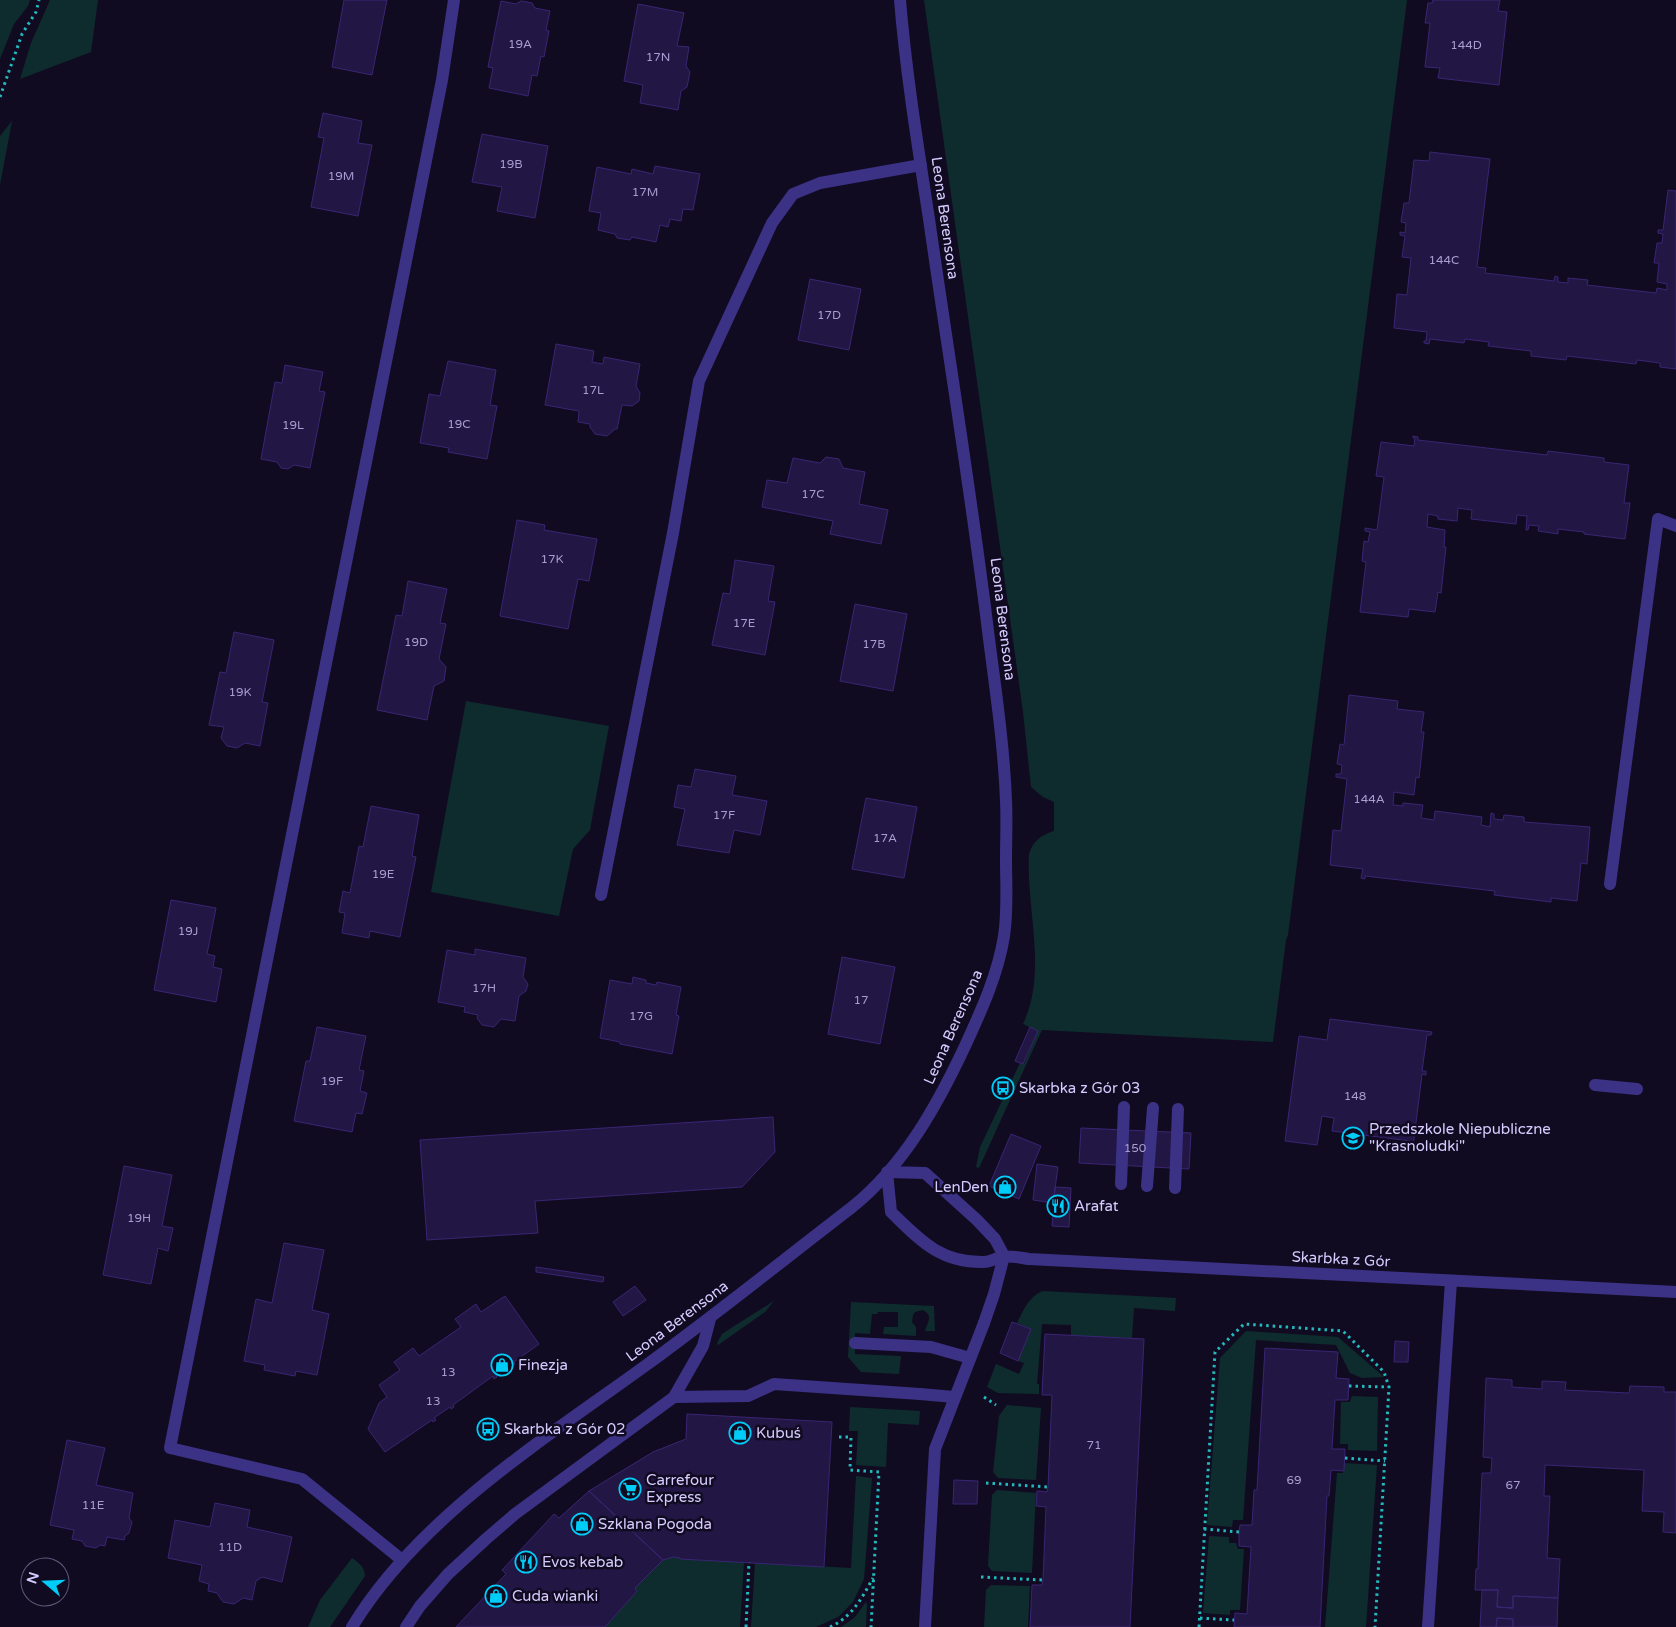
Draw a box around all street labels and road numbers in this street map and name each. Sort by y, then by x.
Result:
street label: Leona Berensona [927,156,963,280]
street label: Leona Berensona [987,557,1019,681]
street label: Leona Berensona [920,967,986,1087]
street label: Skarbka z Gór [1291,1247,1391,1271]
street label: Leona Berensona [622,1277,732,1365]

